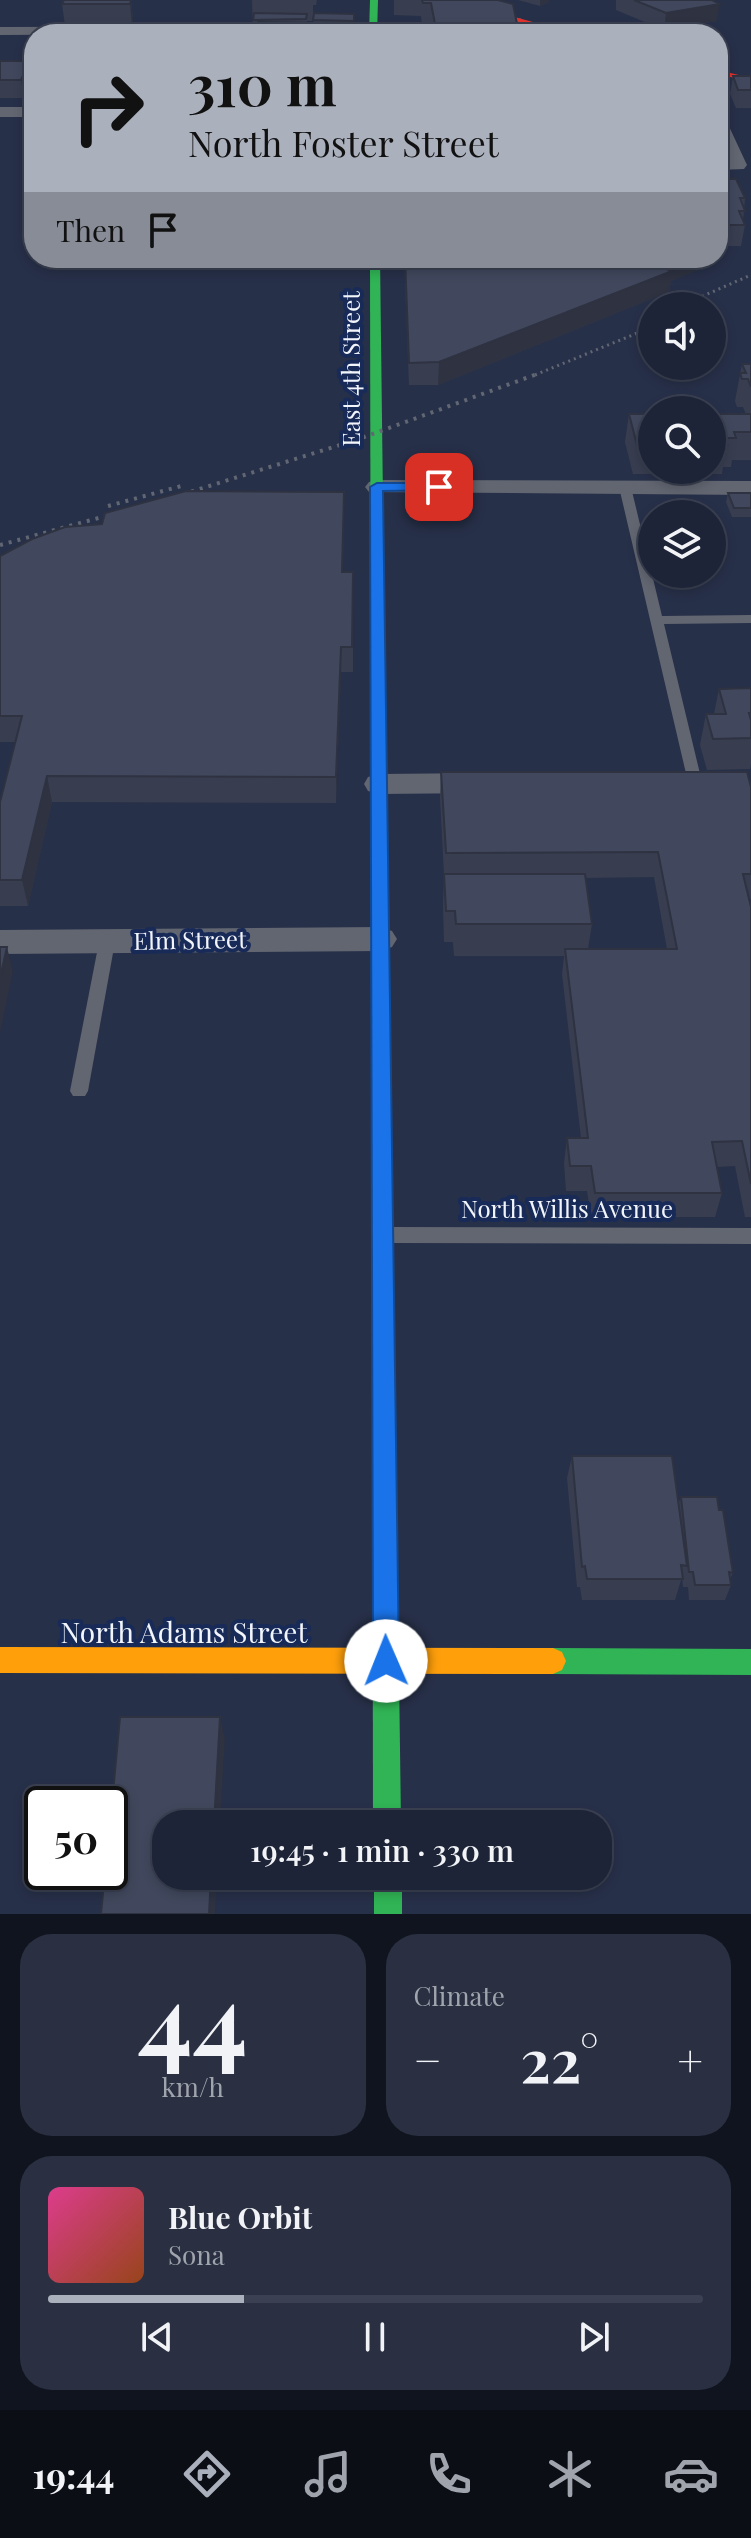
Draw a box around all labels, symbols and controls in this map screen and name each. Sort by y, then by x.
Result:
text: 310 m [188,46,337,121]
icon: right [56,56,160,160]
text: North Foster Street [188,118,499,166]
icon: arrive [141,208,185,252]
text: Then [56,210,125,250]
street label: East 4th Street [334,291,366,447]
map controls [638,292,726,588]
button: sound [638,292,726,380]
button: search [638,396,726,484]
pin [405,453,473,521]
icon: arrive [417,465,461,509]
button: layers [638,500,726,588]
street label: Elm Street [133,922,247,956]
street label: North Willis Avenue [461,1192,673,1224]
street label: North Adams Street [61,1613,309,1650]
position arrow [344,1619,428,1703]
speed limit sign: 50 [24,1786,128,1890]
text: 19:45 · 1 min · 330 m [250,1830,514,1870]
text: 44 [138,1947,248,2086]
text: Climate [414,1978,505,2013]
text: 22° [520,2018,599,2098]
text: − [414,2029,442,2088]
text: + [677,2029,703,2088]
text: km/h [162,2069,224,2104]
text: Blue Orbit [168,2197,312,2237]
text: Sona [168,2237,225,2272]
icon: previous [135,2315,179,2359]
icon: pause [353,2315,397,2359]
icon: next [572,2315,616,2359]
icon: directions [179,2446,235,2502]
icon: music [300,2446,356,2502]
icon: phone [421,2446,477,2502]
icon: climate [542,2446,598,2502]
icon: car [663,2446,719,2502]
text: 19:44 [32,2450,115,2498]

